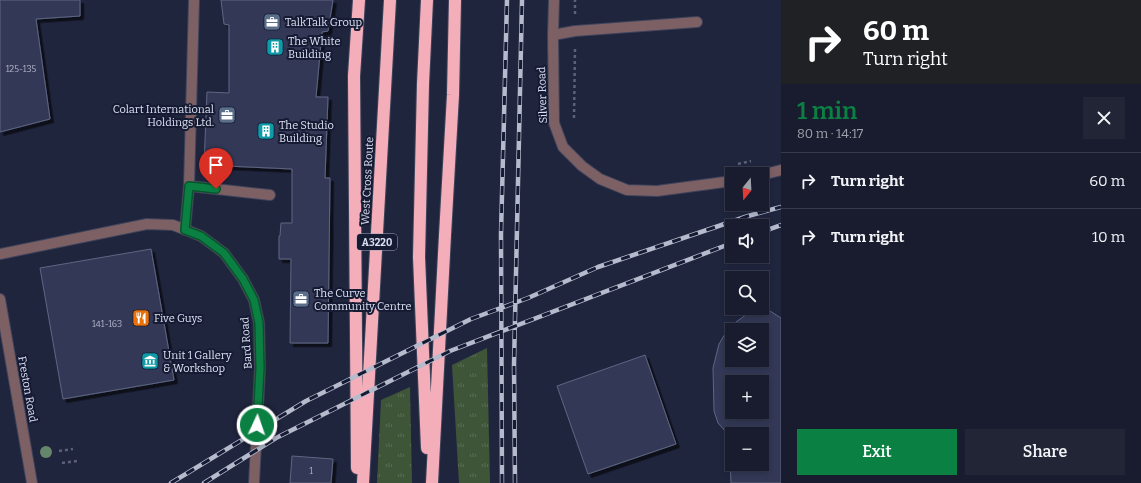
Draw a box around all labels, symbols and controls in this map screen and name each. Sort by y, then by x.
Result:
office icon: TalkTalk Group [262,12,282,32]
text: 60 m [863,14,929,47]
place label: TalkTalk Group [285,16,363,29]
icon: right [797,16,849,68]
place label: The White Building [288,35,340,61]
building icon: The White Building [265,37,285,57]
text: Turn right [863,48,948,70]
house number: 125-135 [6,64,37,74]
street label: Silver Road [535,66,550,124]
text: 1 min [797,97,857,125]
button: close [1083,97,1125,139]
place label: Colart International Holdings Ltd. [113,103,214,129]
office icon: Colart International Holdings Ltd. [217,105,237,125]
place label: The Studio Building [279,119,334,145]
building icon: The Studio Building [256,121,276,141]
text: 80 m · 14:17 [797,126,863,141]
street label: West Cross Route [359,137,376,225]
pin [199,148,233,189]
icon: arrive [205,154,227,176]
north arrow [725,167,769,211]
map controls [725,167,769,471]
icon: right [797,170,819,192]
text: Turn right [831,172,904,190]
text: 60 m [1089,172,1125,190]
button: sound [725,219,769,263]
icon: right [797,226,819,248]
text: Turn right [831,228,904,246]
text: 10 m [1092,228,1125,246]
road number: A3220 [357,234,397,250]
button: search [725,271,769,315]
place label: The Curve Community Centre [314,287,411,313]
office icon: The Curve Community Centre [291,289,311,309]
restaurant icon: Five Guys [131,308,151,328]
place label: Five Guys [154,312,202,325]
street label: Bard Road [238,316,255,369]
house number: 141-163 [92,319,122,329]
button: layers [725,323,769,367]
place label: Unit 1 Gallery & Workshop [163,349,232,375]
museum icon: Unit 1 Gallery & Workshop [140,351,160,371]
street label: Freston Road [15,355,40,424]
button: + [725,375,769,419]
position arrow [236,404,278,446]
button: − [725,427,769,471]
button: Exit [797,429,957,475]
button: Share [965,429,1125,475]
house number: 1 [309,466,313,476]

